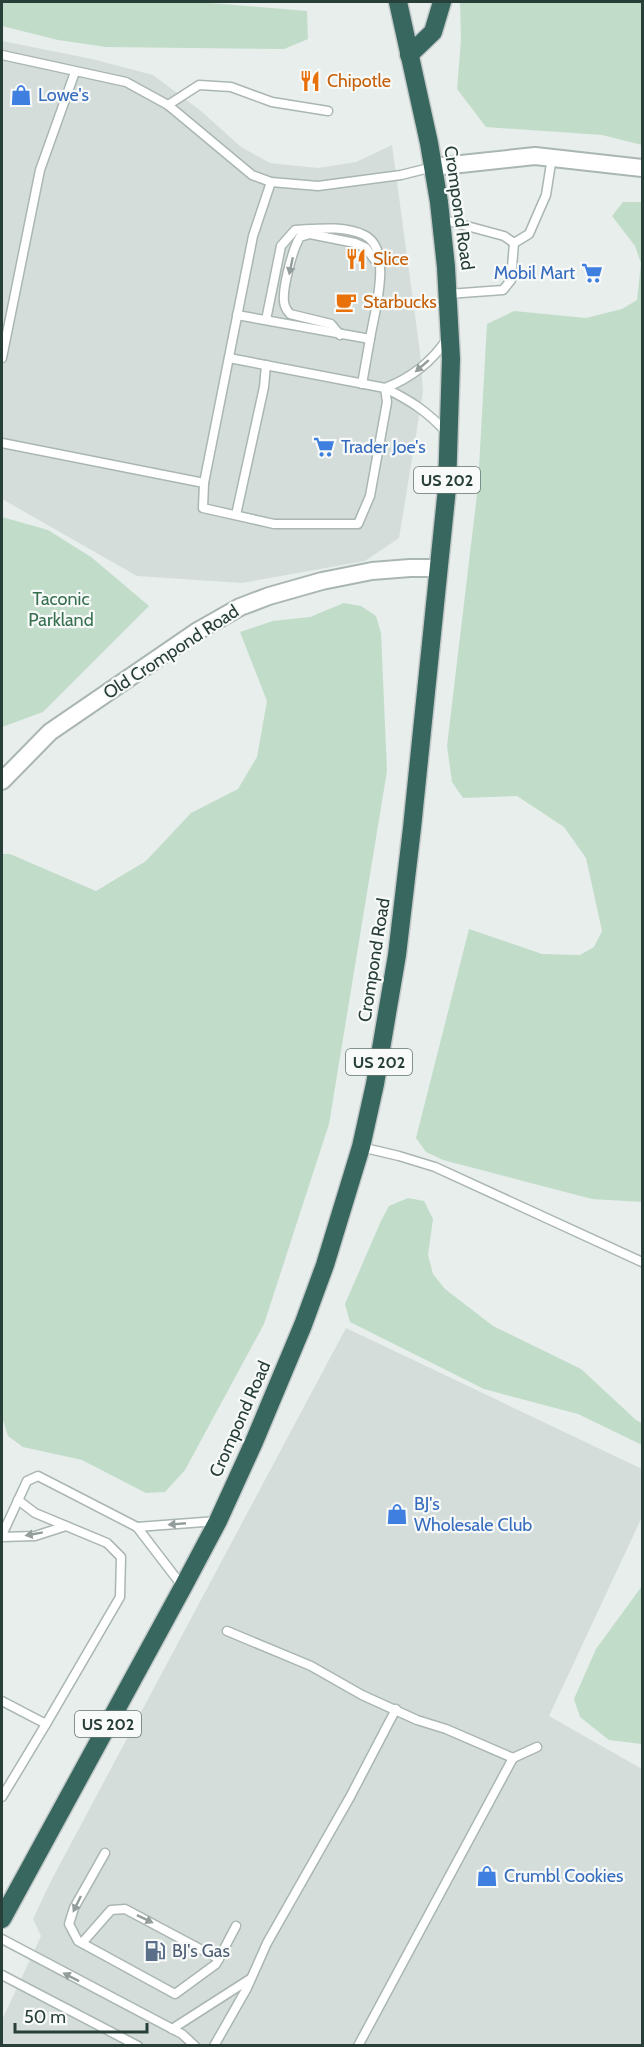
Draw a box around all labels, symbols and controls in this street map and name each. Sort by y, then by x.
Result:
restaurant icon: Chipotle [298,69,322,93]
place label: Chipotle [327,70,391,92]
shop icon: Lowe's [9,83,33,107]
place label: Lowe's [38,84,89,106]
street label: Crompond Road [439,144,479,272]
restaurant icon: Slice [344,247,368,271]
place label: Slice [373,248,409,270]
one-way arrow [285,257,295,275]
supermarket icon: Mobil Mart [580,261,604,285]
place label: Mobil Mart [494,262,575,284]
cafe icon: Starbucks [334,290,358,314]
place label: Starbucks [363,291,437,313]
one-way arrow [415,359,430,372]
supermarket icon: Trader Joe's [312,435,336,459]
place label: Trader Joe's [341,436,426,458]
road number: US 202 [414,467,480,493]
park label: Taconic Parkland [28,588,94,631]
street label: Old Crompond Road [99,600,243,704]
street label: Crompond Road [353,896,395,1024]
road number: US 202 [346,1049,412,1075]
street label: Crompond Road [204,1357,276,1481]
place label: BJ's Wholesale Club [414,1493,532,1536]
shop icon: BJ's Wholesale Club [385,1502,409,1526]
one-way arrow [168,1519,187,1529]
one-way arrow [24,1530,43,1539]
road number: US 202 [75,1711,141,1737]
shop icon: Crumbl Cookies [475,1864,499,1888]
place label: Crumbl Cookies [504,1865,623,1887]
one-way arrow [72,1896,82,1913]
one-way arrow [136,1914,153,1923]
fuel station icon: BJ's Gas [143,1939,167,1963]
place label: BJ's Gas [172,1940,230,1962]
one-way arrow [62,1972,80,1982]
scale bar [15,1996,147,2034]
text: 50 m [24,2006,66,2028]

